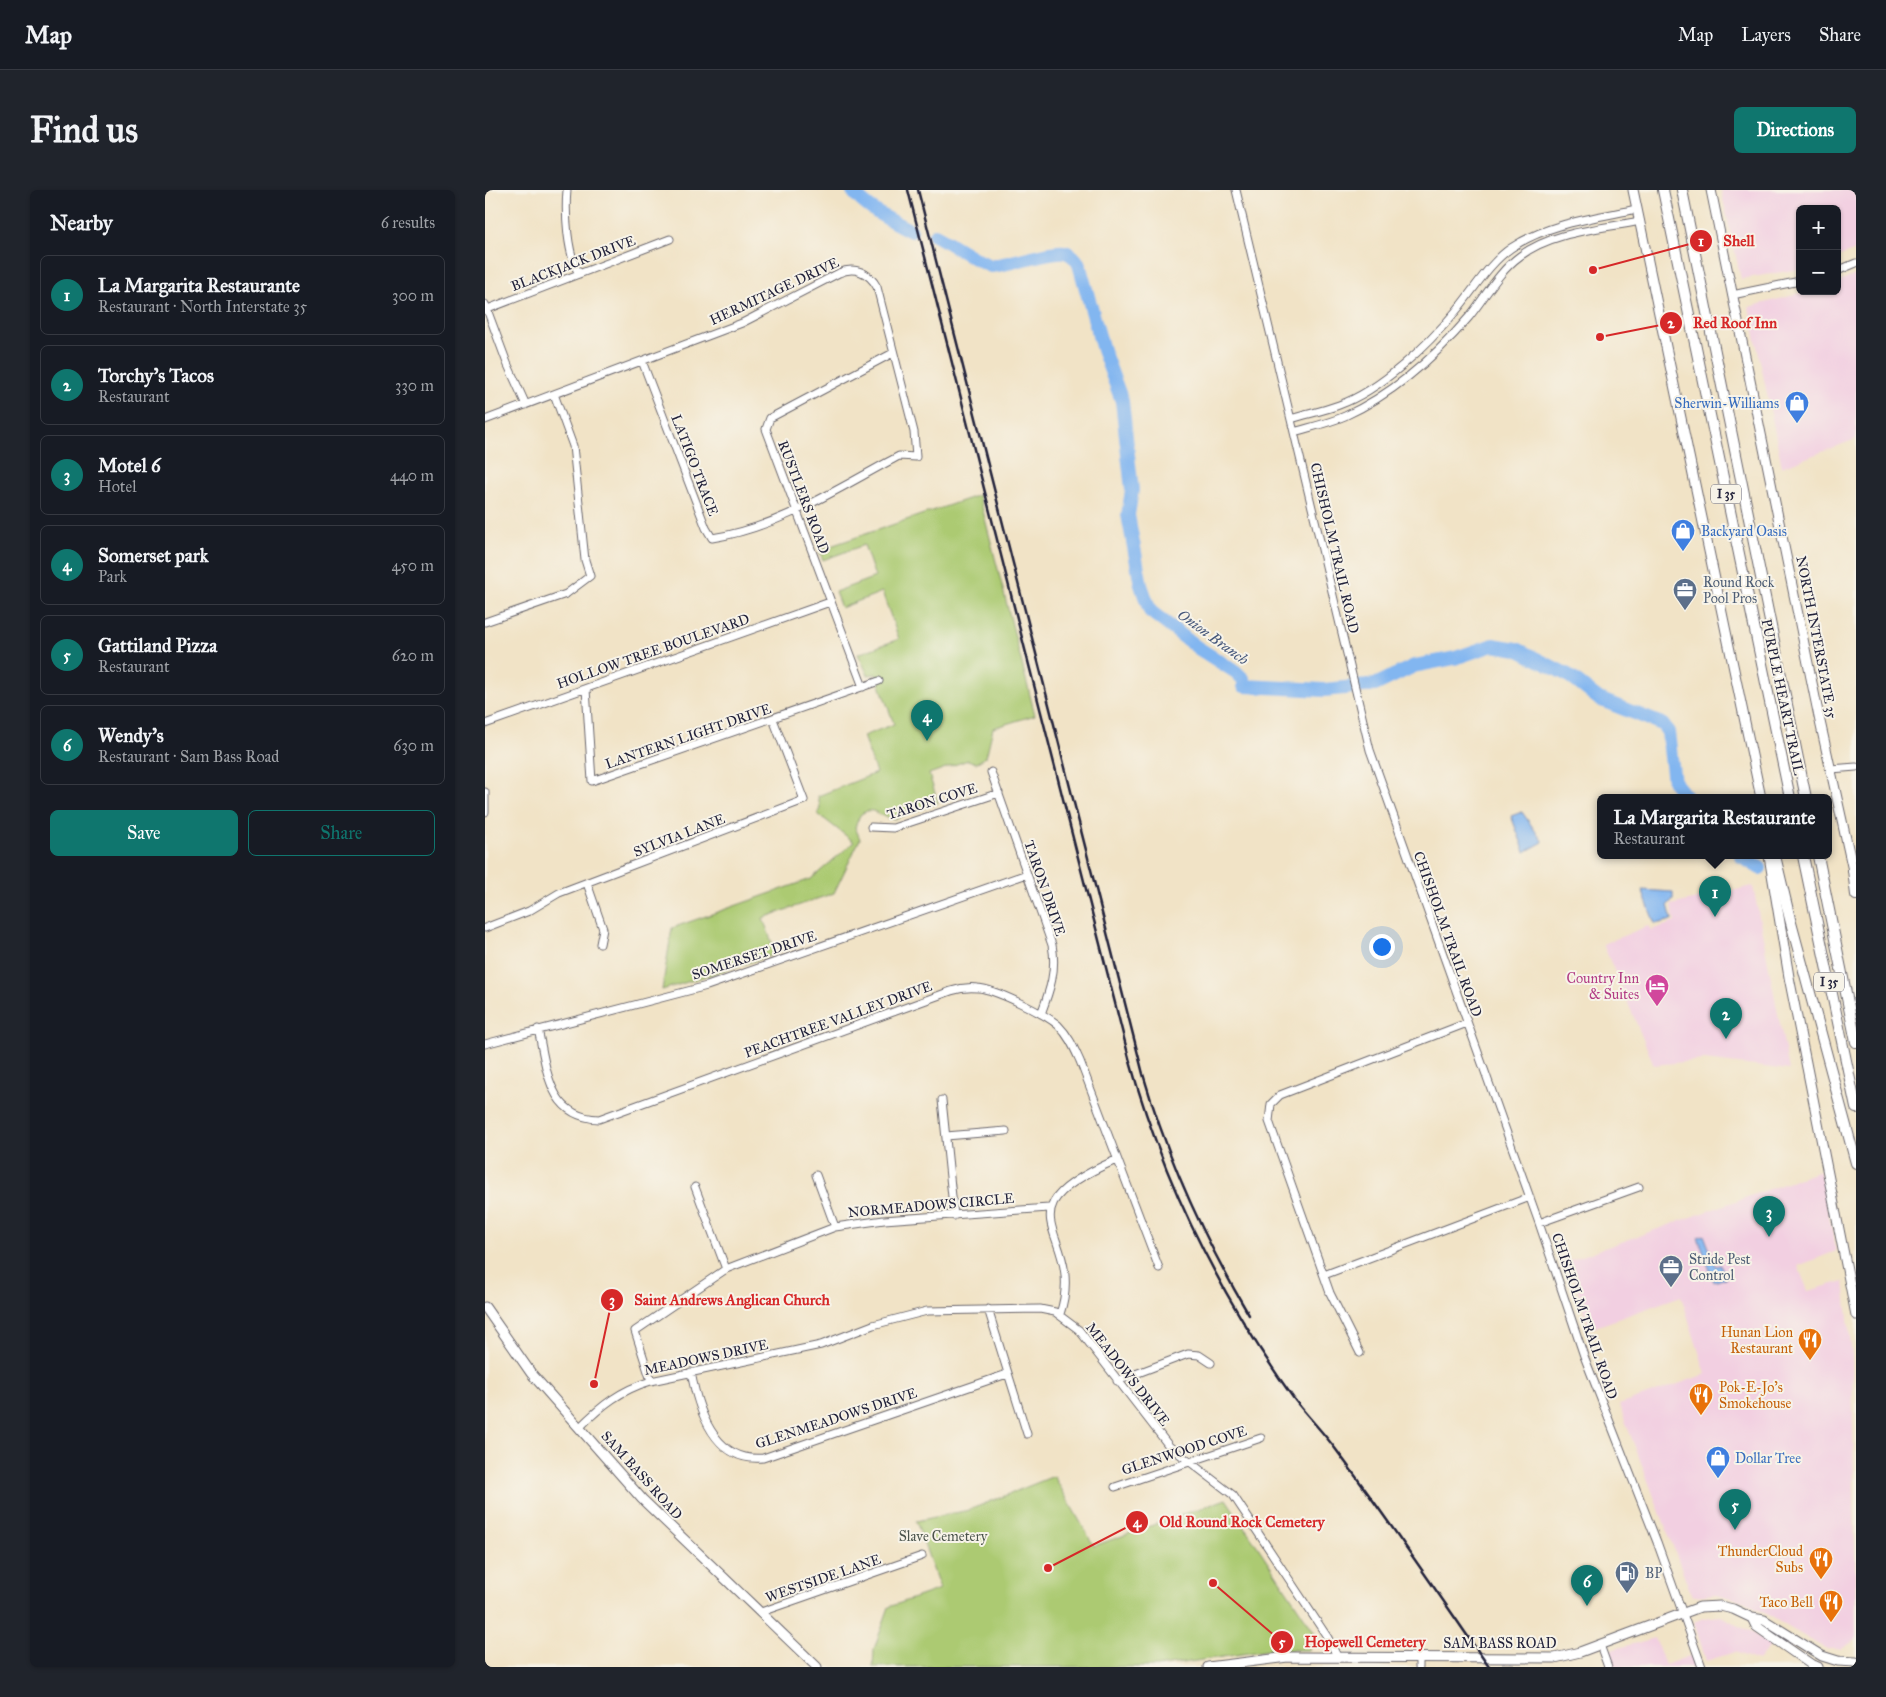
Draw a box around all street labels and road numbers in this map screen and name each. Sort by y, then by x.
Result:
street label: BLACKJACK DRIVE [509,232,638,296]
street label: HERMITAGE DRIVE [707,254,842,329]
street label: LATIGO TRACE [667,412,722,518]
street label: RUSTLERS ROAD [774,438,833,556]
street label: CHISHOLM TRAIL ROAD [1307,461,1362,635]
road number: I 35 [1711,484,1741,504]
street label: NORTH INTERSTATE 35 [1792,554,1841,720]
street label: HOLLOW TREE BOULEVARD [555,610,752,693]
street label: PURPLE HEART TRAIL [1758,617,1808,777]
street label: LANTERN LIGHT DRIVE [603,700,773,773]
street label: TARON COVE [885,780,979,823]
street label: SYLVIA LANE [631,810,727,861]
street label: TARON DRIVE [1020,838,1069,938]
street label: CHISHOLM TRAIL ROAD [1410,849,1485,1019]
street label: SOMERSET DRIVE [690,927,819,984]
road number: I 35 [1814,972,1844,992]
street label: PEACHTREE VALLEY DRIVE [742,978,934,1061]
street label: NORMEADOWS CIRCLE [847,1190,1015,1221]
street label: CHISHOLM TRAIL ROAD [1548,1231,1621,1402]
street label: MEADOWS DRIVE [1082,1319,1173,1429]
street label: MEADOWS DRIVE [643,1336,770,1379]
street label: GLENMEADOWS DRIVE [753,1384,919,1453]
street label: GLENWOOD COVE [1119,1422,1249,1479]
street label: SAM BASS ROAD [597,1428,686,1523]
street label: WESTSIDE LANE [763,1551,883,1606]
street label: SAM BASS ROAD [1443,1635,1557,1652]

